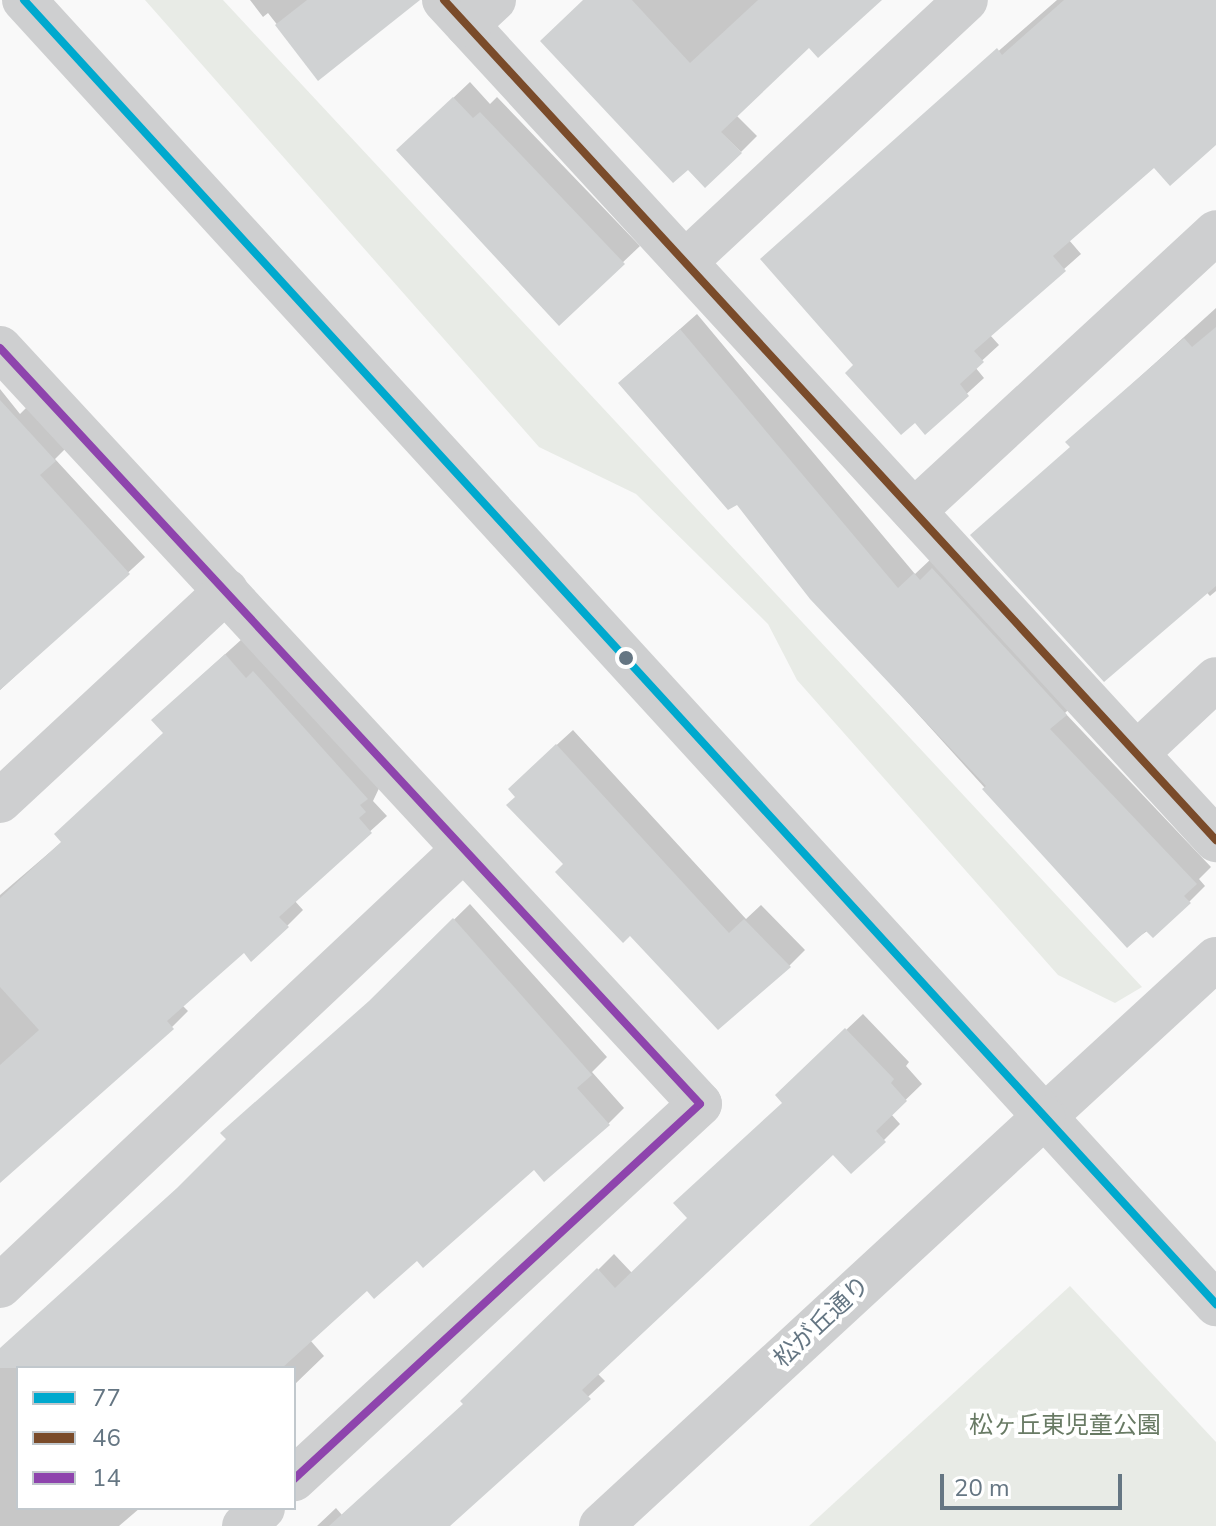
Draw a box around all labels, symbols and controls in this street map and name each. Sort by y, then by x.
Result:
unlabelled marker [618,650,634,666]
street label: 松が丘通り [768,1271,876,1373]
legend [16,1366,296,1510]
text: 77 [92,1382,121,1414]
park label: 松ヶ丘東児童公園 [969,1412,1161,1440]
text: 46 [92,1422,121,1454]
scale bar [944,1458,1126,1508]
text: 14 [92,1462,121,1494]
text: 20 m [954,1472,1010,1504]

